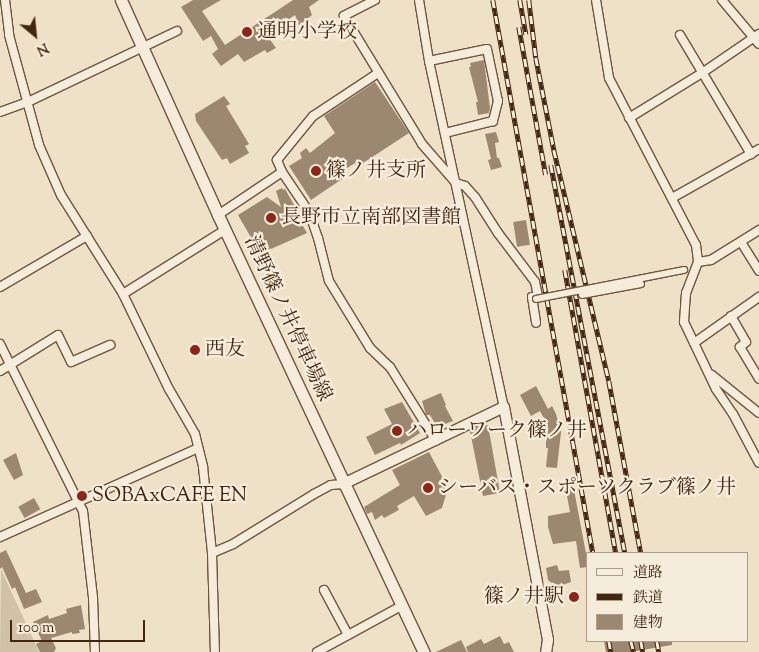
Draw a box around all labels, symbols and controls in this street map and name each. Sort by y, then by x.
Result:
north arrow [10,10,60,60]
place label: 通明小学校 [257,20,357,44]
marker: 通明小学校 [241,26,253,38]
text: N [32,37,52,60]
place label: 篠ノ井支所 [326,159,426,183]
marker: 篠ノ井支所 [310,165,322,177]
place label: 長野市立南部図書館 [281,206,461,230]
marker: 長野市立南部図書館 [265,212,277,224]
street label: 清野篠ノ井停車場線 [238,232,336,406]
place label: 西友 [205,338,245,362]
marker: 西友 [189,344,201,356]
place label: ハローワーク篠ノ井 [407,419,587,443]
marker: ハローワーク篠ノ井 [391,425,403,437]
place label: シーバス・スポーツクラブ篠ノ井 [438,476,738,500]
marker: シーバス・スポーツクラブ篠ノ井 [422,482,434,494]
place label: SOBAxCAFE EN [92,484,247,508]
marker: SOBAxCAFE EN [76,490,88,502]
legend [586,552,749,642]
text: 道路 [633,563,663,584]
place label: 篠ノ井駅 [484,585,564,609]
text: 鉄道 [633,588,663,609]
marker: 篠ノ井駅 [568,591,580,603]
scale bar [12,610,148,642]
text: 建物 [633,613,663,634]
text: 100 m [18,618,54,639]

